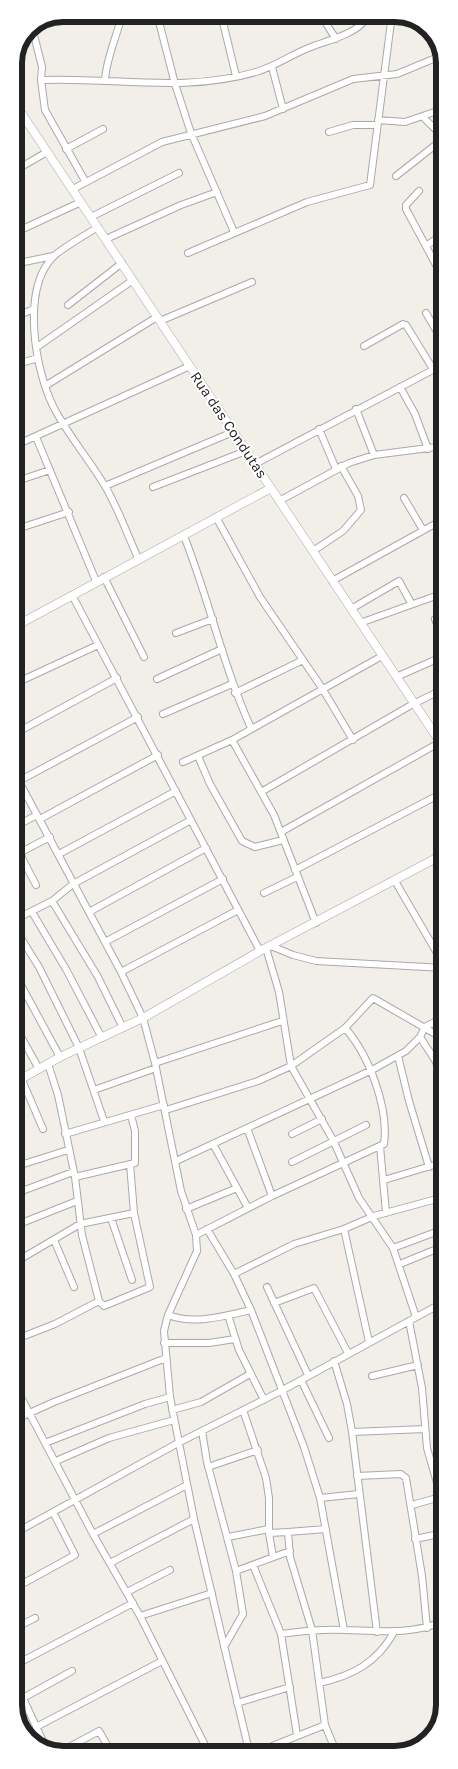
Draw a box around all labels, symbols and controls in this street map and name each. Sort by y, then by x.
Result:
street label: Rua das Condutas [187,368,271,482]

